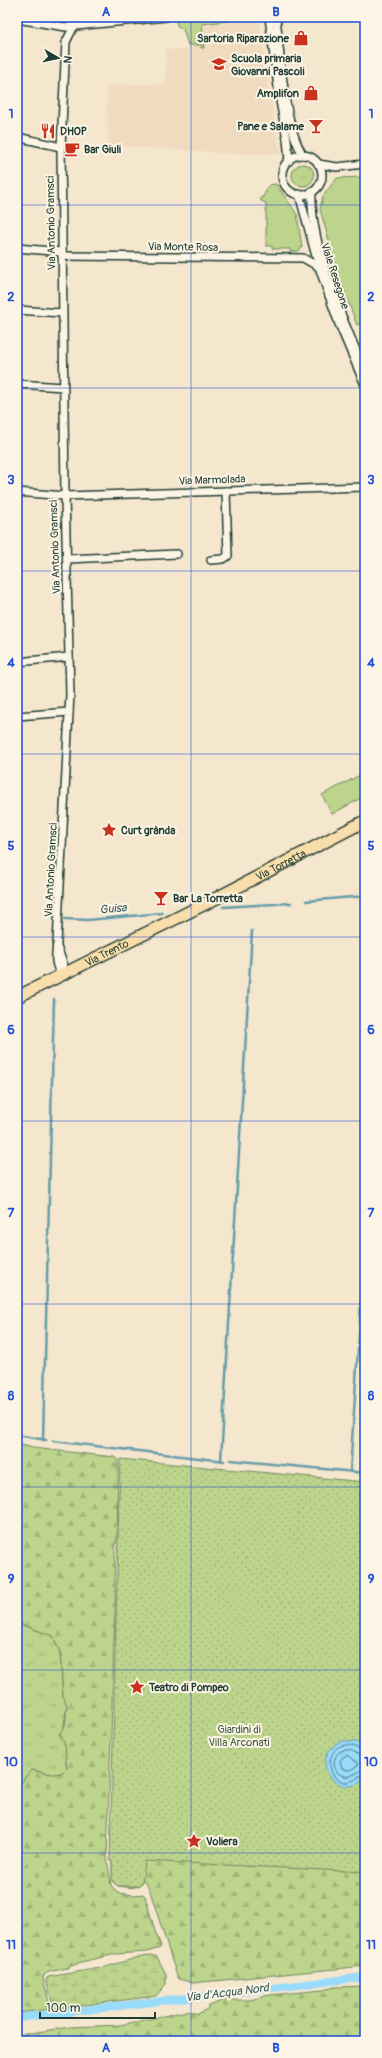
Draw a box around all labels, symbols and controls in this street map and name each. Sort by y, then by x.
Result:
text: A [102,4,111,20]
text: B [272,4,280,20]
shop icon: Sartoria Riparazione [292,29,310,47]
place label: Sartoria Riparazione [197,32,290,45]
north arrow [38,38,78,78]
place label: Scuola primaria Giovanni Pascoli [231,52,304,78]
text: N [60,55,74,65]
school or university icon: Scuola primaria Giovanni Pascoli [210,55,228,73]
shop icon: Amplifon [302,84,320,102]
place label: Amplifon [257,87,299,100]
text: 1 [8,106,14,122]
text: 1 [368,106,374,122]
bar icon: Pane e Salame [307,117,325,135]
place label: Pane e Salame [237,120,305,133]
restaurant icon: DHOP [39,122,57,140]
place label: DHOP [60,125,87,138]
cafe icon: Bar Giuli [63,140,81,158]
place label: Bar Giuli [84,143,121,156]
street label: Via Antonio Gramsci [44,176,58,270]
street label: Via Monte Rosa [148,240,218,254]
street label: Viale Resegone [318,241,352,311]
text: 2 [7,289,15,305]
text: 2 [367,289,375,305]
text: 3 [7,472,15,488]
street label: Via Marmolada [178,472,246,488]
text: 3 [367,472,375,488]
street label: Via Antonio Gramsci [47,500,63,594]
text: 4 [7,655,15,671]
text: 4 [367,655,375,671]
place icon: Curt grànda [100,821,118,839]
street label: Via Antonio Gramsci [42,822,60,917]
place label: Curt grànda [121,824,175,837]
text: 5 [7,838,15,854]
text: 5 [367,838,375,854]
street label: Via Torretta [253,846,308,883]
bar icon: Bar La Torretta [152,889,170,907]
place label: Bar La Torretta [173,892,243,905]
water label: Guisa [99,900,129,918]
street label: Via Trento [83,936,131,969]
text: 6 [7,1022,15,1038]
text: 6 [367,1022,375,1038]
text: 7 [8,1205,15,1221]
text: 7 [368,1205,375,1221]
text: 8 [8,1388,15,1404]
text: 8 [368,1388,375,1404]
text: 9 [8,1571,15,1587]
text: 9 [368,1571,375,1587]
place icon: Teatro di Pompeo [128,1678,146,1696]
place label: Teatro di Pompeo [148,1681,229,1694]
park label: Giardini di Villa Arconati [208,1723,270,1749]
text: 10 [4,1754,18,1770]
text: 10 [364,1754,378,1770]
place icon: Voliera [185,1832,203,1850]
place label: Voliera [206,1835,238,1848]
text: 11 [6,1937,16,1953]
text: 11 [366,1937,376,1953]
water label: Via d'Acqua Nord [184,1980,272,2006]
scale bar [40,1994,155,2020]
text: 100 m [46,2001,81,2016]
text: A [102,2040,111,2056]
text: B [272,2040,280,2056]

